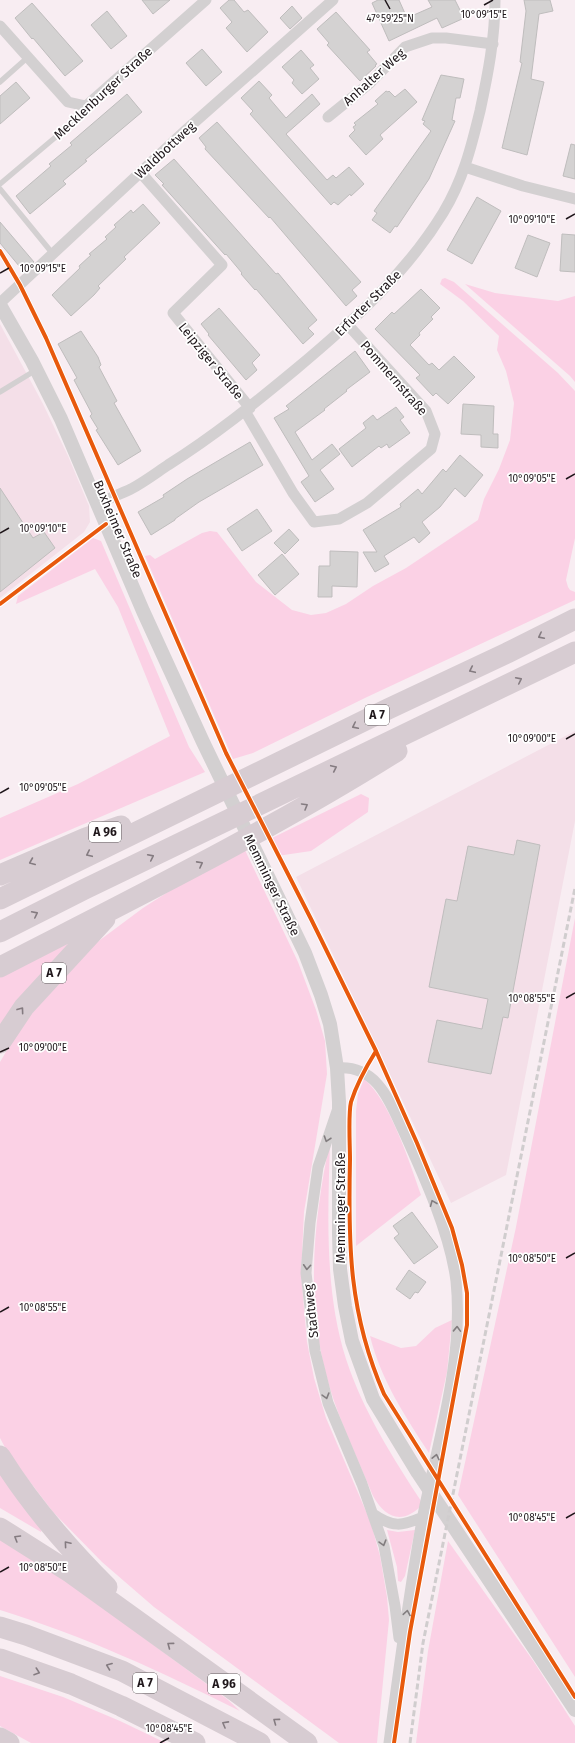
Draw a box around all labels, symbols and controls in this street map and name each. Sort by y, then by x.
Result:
text: 10°09'15"E [461,9,507,21]
text: 47°59'25"N [366,13,414,25]
street label: Mecklenburger Straße [51,44,155,142]
street label: Anhalter Weg [340,45,408,109]
street label: Waldbottweg [132,118,198,182]
text: 10°09'10"E [508,214,556,226]
text: 10°09'15"E [20,263,66,275]
street label: Erfurter Straße [332,267,404,339]
street label: Leipziger Straße [176,320,246,402]
street label: Pommernstraße [358,338,430,418]
text: 10°09'05"E [508,473,556,485]
street label: Buxheimer Straße [91,478,145,580]
text: 10°09'10"E [19,523,67,535]
one-way arrow [538,631,545,639]
one-way arrow [469,665,477,673]
one-way arrow [515,677,523,684]
road number: A 7 [365,705,389,725]
one-way arrow [352,721,359,729]
text: 10°09'00"E [508,733,556,745]
one-way arrow [329,765,337,773]
text: 10°09'05"E [19,782,67,794]
one-way arrow [301,804,308,811]
road number: A 96 [89,822,121,842]
street label: Memminger Straße [241,832,303,938]
one-way arrow [86,849,94,857]
one-way arrow [147,854,155,862]
one-way arrow [28,857,35,865]
one-way arrow [195,861,203,868]
one-way arrow [31,912,38,919]
road number: A 7 [42,963,66,983]
text: 10°08'55"E [508,993,556,1005]
one-way arrow [16,1008,23,1015]
text: 10°09'00"E [19,1042,67,1054]
one-way arrow [323,1136,331,1143]
street label: Memminger Straße [333,1152,348,1264]
one-way arrow [430,1199,438,1206]
text: 10°08'50"E [508,1253,556,1265]
one-way arrow [302,1264,311,1270]
street label: Stadtweg [301,1283,321,1339]
text: 10°08'55"E [19,1302,67,1314]
one-way arrow [453,1326,462,1332]
one-way arrow [321,1392,330,1399]
one-way arrow [431,1454,439,1460]
text: 10°08'45"E [508,1512,556,1524]
one-way arrow [14,1536,21,1543]
one-way arrow [378,1539,387,1546]
one-way arrow [65,1541,72,1549]
text: 10°08'50"E [19,1562,67,1574]
one-way arrow [403,1609,411,1616]
one-way arrow [167,1642,174,1650]
one-way arrow [106,1663,113,1671]
one-way arrow [33,1668,40,1676]
road number: A 7 [133,1673,157,1693]
road number: A 96 [208,1674,240,1694]
one-way arrow [273,1719,280,1726]
one-way arrow [222,1722,230,1729]
text: 10°08'45"E [145,1723,193,1735]

